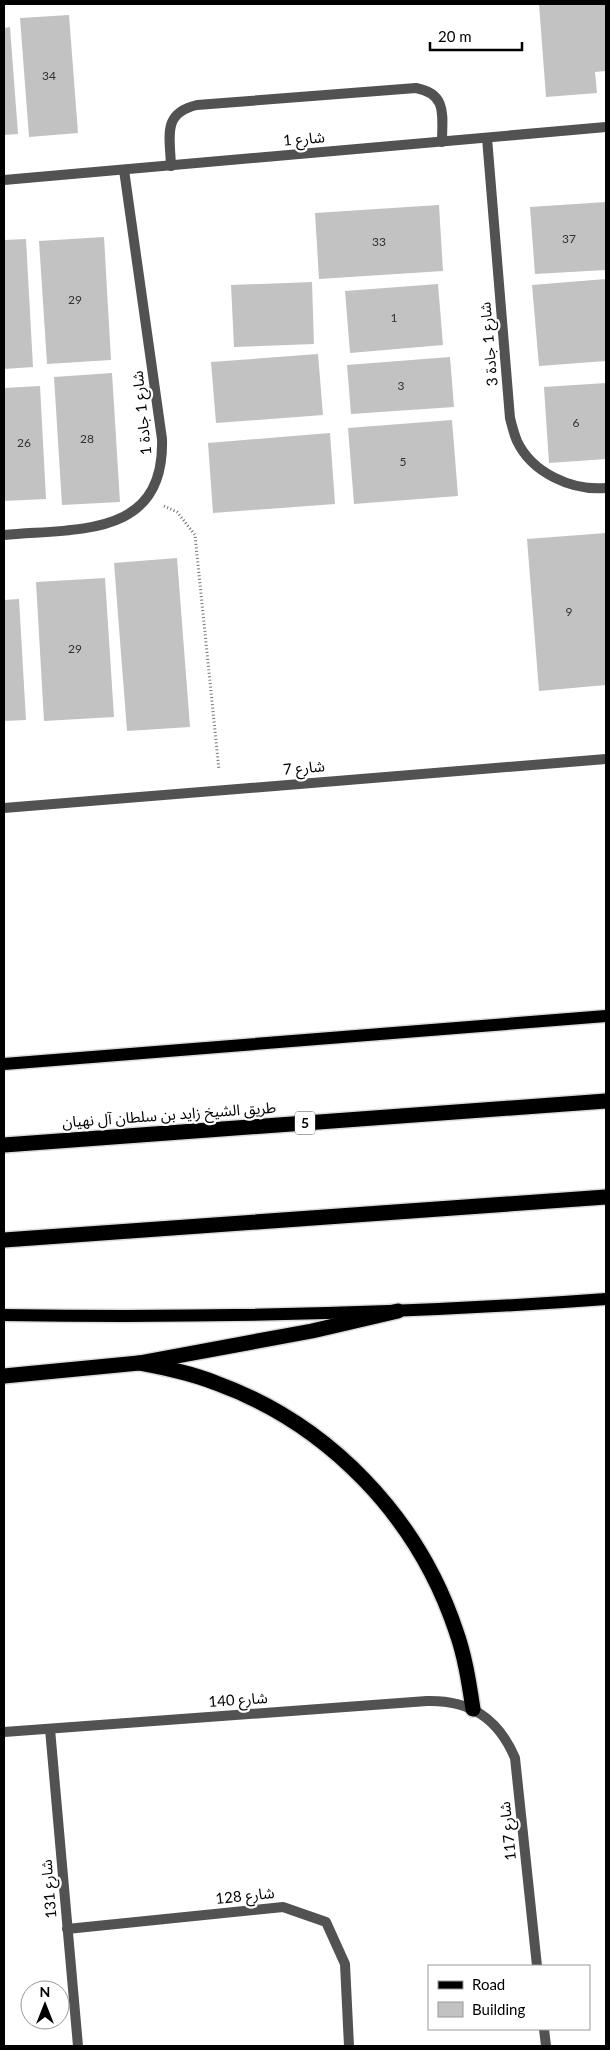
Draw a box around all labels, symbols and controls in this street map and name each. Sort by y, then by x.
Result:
scale bar [430,20,522,52]
text: 20 m [438,27,472,45]
house number: 34 [42,68,56,83]
street label: شارع 1 [282,127,326,153]
house number: 37 [562,231,576,246]
house number: 33 [372,234,386,249]
house number: 29 [68,292,82,307]
street label: شارع 1 جادة 3 [475,301,505,387]
house number: 1 [391,310,398,325]
street label: شارع 1 جادة 1 [128,369,158,456]
house number: 3 [398,378,405,393]
house number: 6 [573,415,580,430]
house number: 28 [80,431,94,446]
house number: 26 [17,435,31,450]
house number: 5 [400,454,407,469]
house number: 9 [566,604,573,619]
house number: 29 [68,641,82,656]
street label: شارع 7 [282,756,326,782]
street label: طريق الشيخ زايد بن سلطان آل نهيان [61,1098,277,1134]
road number: 5 [295,1112,315,1134]
street label: شارع 140 [208,1688,269,1714]
street label: شارع 117 [495,1800,523,1861]
street label: شارع 131 [36,1858,64,1919]
street label: شارع 128 [215,1883,276,1911]
legend [428,1965,590,2030]
text: Road [472,1975,505,1993]
north arrow [20,1980,70,2030]
text: N [40,1983,50,2000]
text: Building [472,2000,525,2018]

